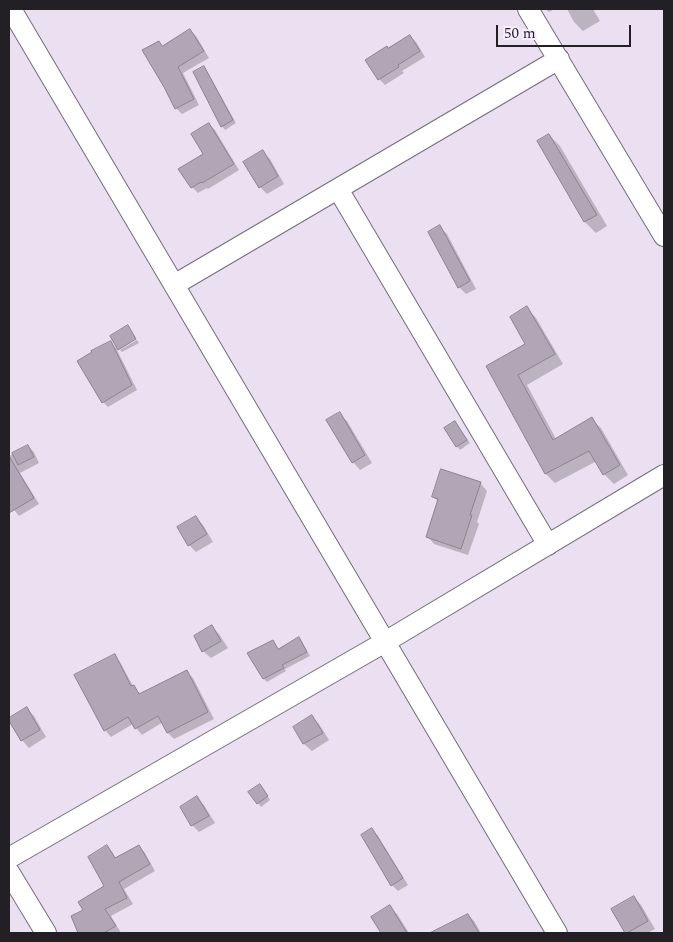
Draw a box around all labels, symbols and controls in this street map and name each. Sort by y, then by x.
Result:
scale bar [498,15,633,47]
text: 50 m [504,22,536,45]

